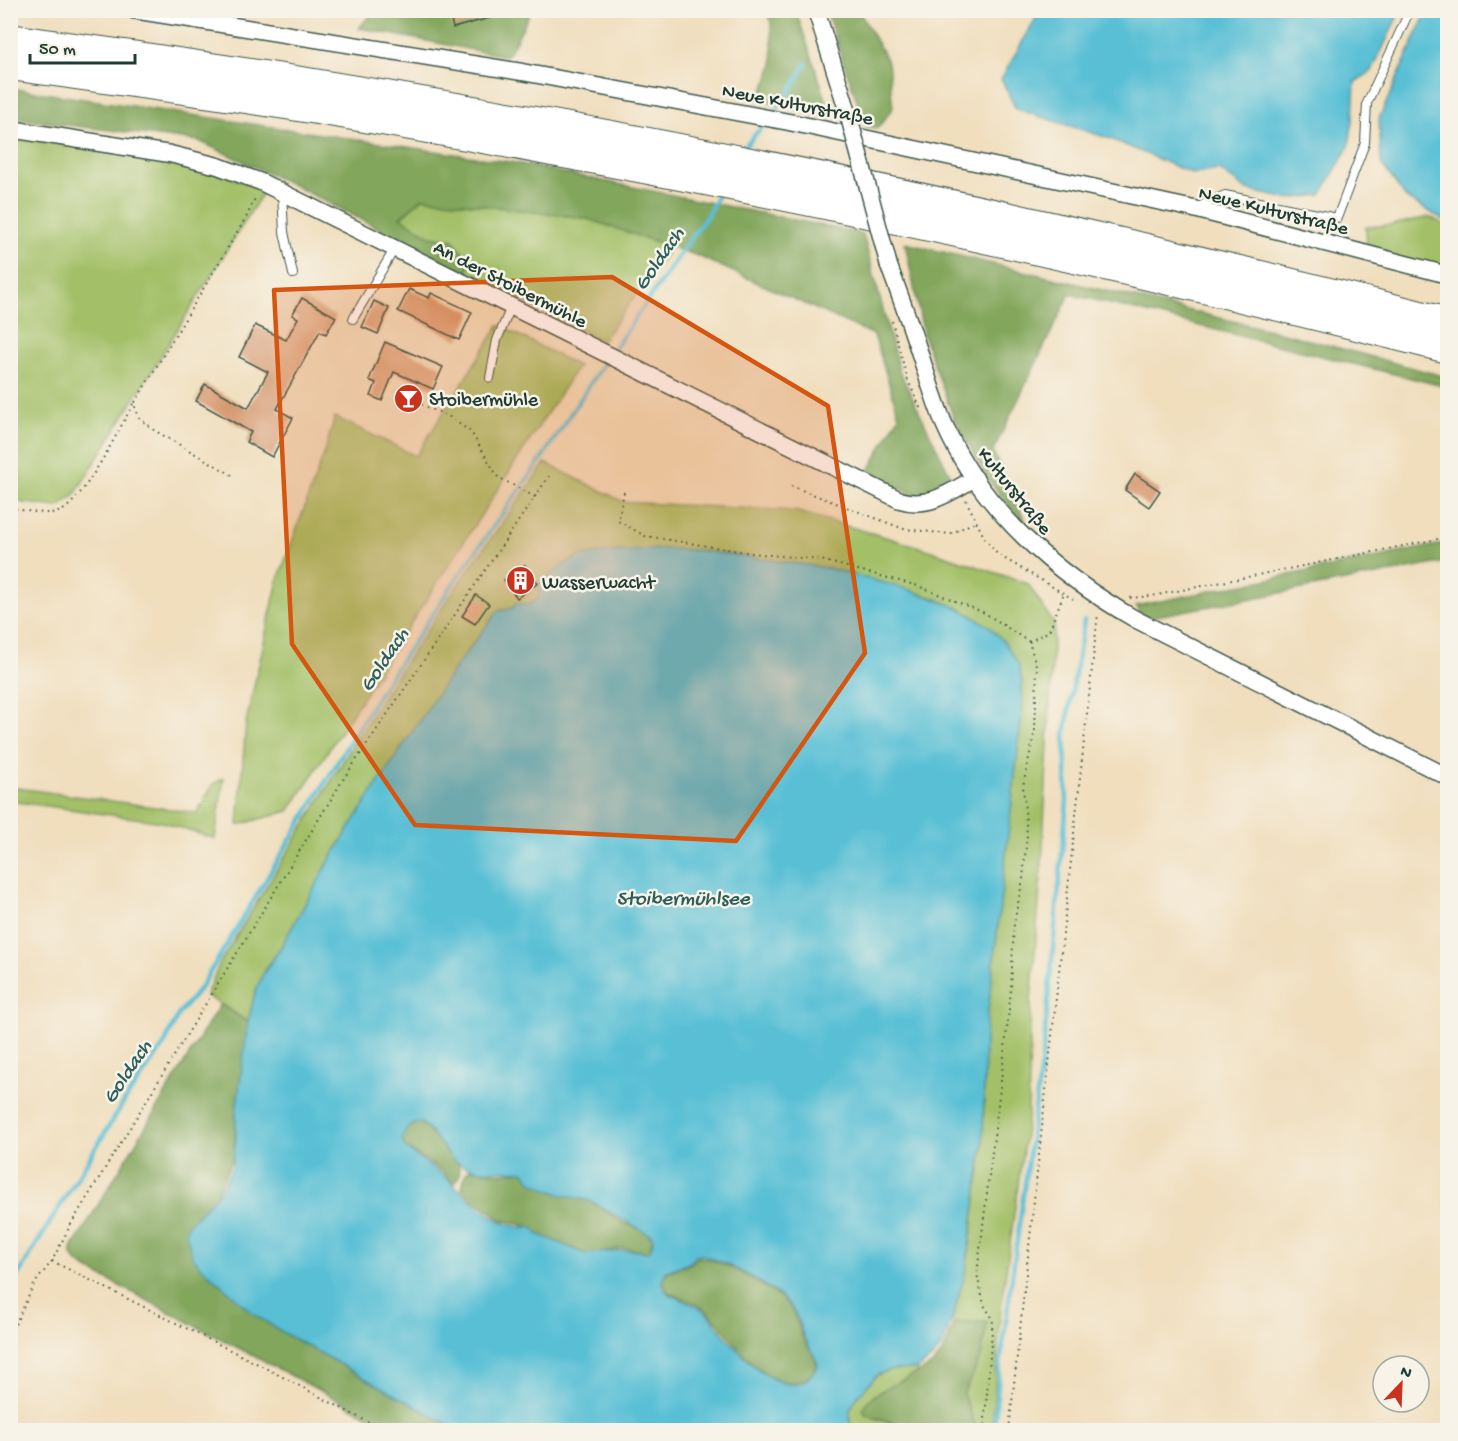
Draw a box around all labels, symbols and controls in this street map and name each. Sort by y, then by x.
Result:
scale bar [30,27,135,65]
text: 50 m [39,40,76,61]
street label: Neue Kulturstraße [720,81,876,132]
street label: Neue Kulturstraße [1196,183,1351,242]
water label: Goldach [630,223,692,296]
street label: An der Stoibermühle [429,237,591,335]
bar icon: Stoibermühle [392,382,424,414]
place label: Stoibermühle [429,390,539,413]
street label: Kulturstraße [971,444,1056,541]
building icon: Wasserwacht [505,565,537,597]
place label: Wasserwacht [542,573,656,596]
water label: Goldach [356,624,417,697]
water label: Stoibermühlsee [616,888,751,913]
water label: Goldach [99,1036,160,1109]
north arrow [1371,1354,1431,1414]
text: N [1397,1363,1415,1384]

